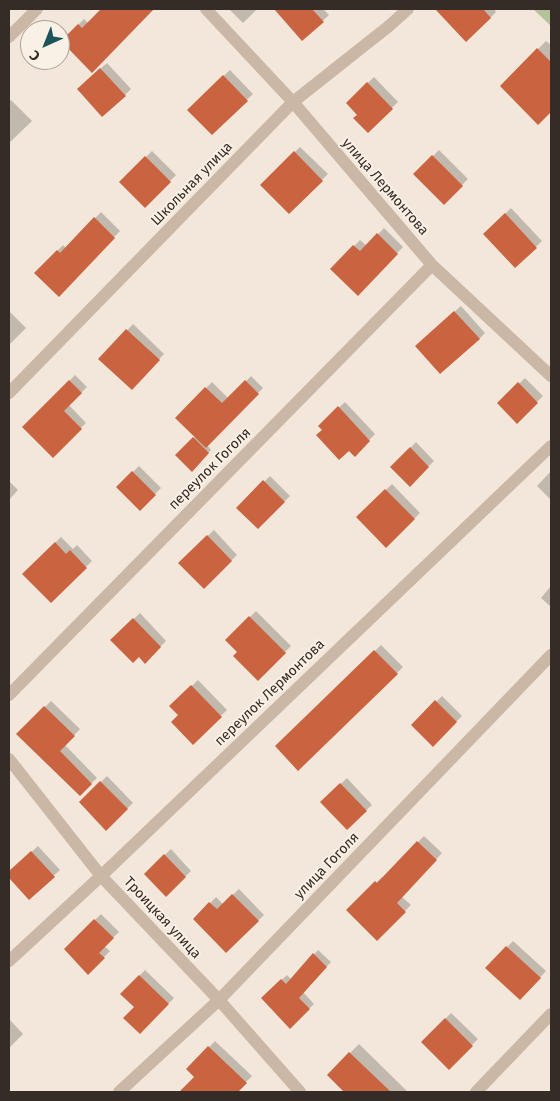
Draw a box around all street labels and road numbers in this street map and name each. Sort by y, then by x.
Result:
street label: улица Лермонтова [338,135,432,239]
street label: Школьная улица [148,139,236,229]
street label: переулок Гоголя [165,424,255,514]
street label: переулок Лермонтова [212,636,328,750]
street label: улица Гоголя [291,829,363,903]
street label: Троицкая улица [120,874,204,962]

